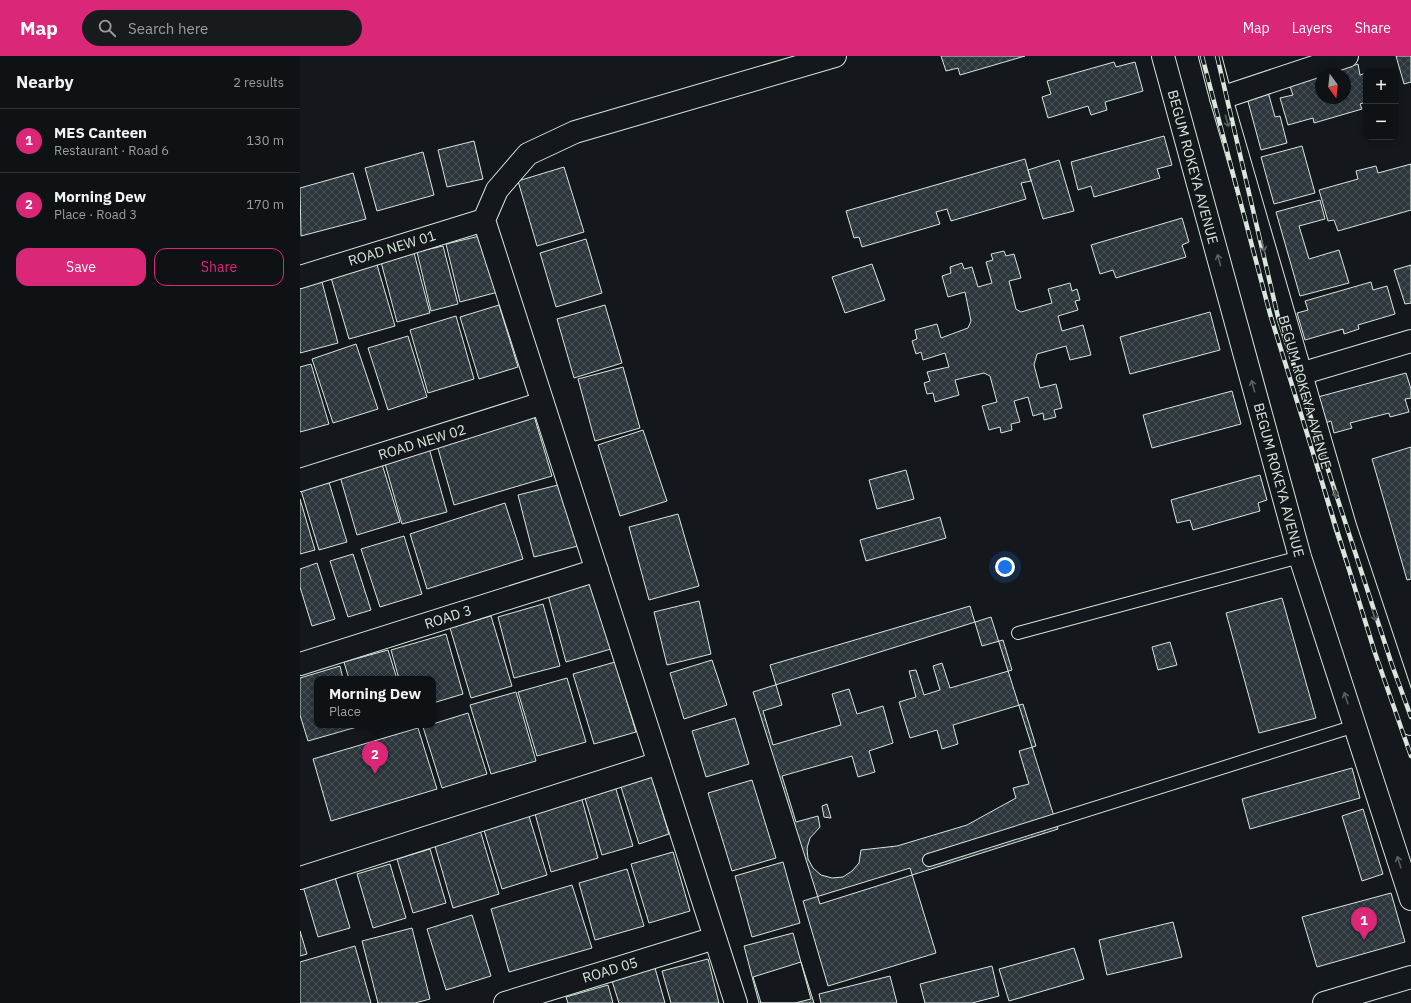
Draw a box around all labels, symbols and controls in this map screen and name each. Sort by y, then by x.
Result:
search box [82,10,362,46]
text: Map [20,16,58,40]
icon: search [96,17,118,39]
text: Search here [128,19,208,38]
text: Map [1243,19,1270,37]
text: Layers [1292,19,1333,37]
text: Share [1355,19,1391,37]
north arrow [1315,68,1351,104]
map controls [1363,68,1399,140]
button: + [1363,68,1399,104]
text: Nearby [16,71,74,93]
text: 2 results [233,74,284,91]
street label: BEGUM ROKEYA AVENUE [1164,88,1222,246]
button: − [1363,104,1399,140]
one-way arrow [1224,114,1231,127]
text: MES Canteen [54,123,147,142]
text: 1 [25,132,33,149]
text: 130 m [246,132,284,149]
text: Restaurant · Road 6 [54,142,169,159]
text: Morning Dew [54,187,146,206]
text: 2 [25,196,33,213]
text: 170 m [246,196,284,213]
text: Place · Road 3 [54,206,137,223]
street label: ROAD NEW 01 [346,226,438,270]
one-way arrow [1260,239,1267,252]
button: Save [16,248,146,286]
button: Share [154,248,284,286]
one-way arrow [1215,254,1222,267]
street label: BEGUM ROKEYA AVENUE [1274,313,1336,471]
one-way arrow [1249,379,1256,392]
street label: BEGUM ROKEYA AVENUE [1250,401,1308,559]
street label: ROAD NEW 02 [376,420,468,464]
one-way arrow [1332,485,1339,498]
your location [995,557,1015,577]
street label: ROAD 3 [422,601,474,633]
one-way arrow [1371,609,1378,622]
popup [314,676,436,728]
text: Morning Dew [329,684,421,703]
one-way arrow [1342,692,1349,705]
text: Place [329,703,361,720]
pin: 2 [362,741,388,774]
one-way arrow [1395,855,1402,868]
pin: 1 [1351,907,1377,940]
street label: ROAD 05 [580,953,640,987]

